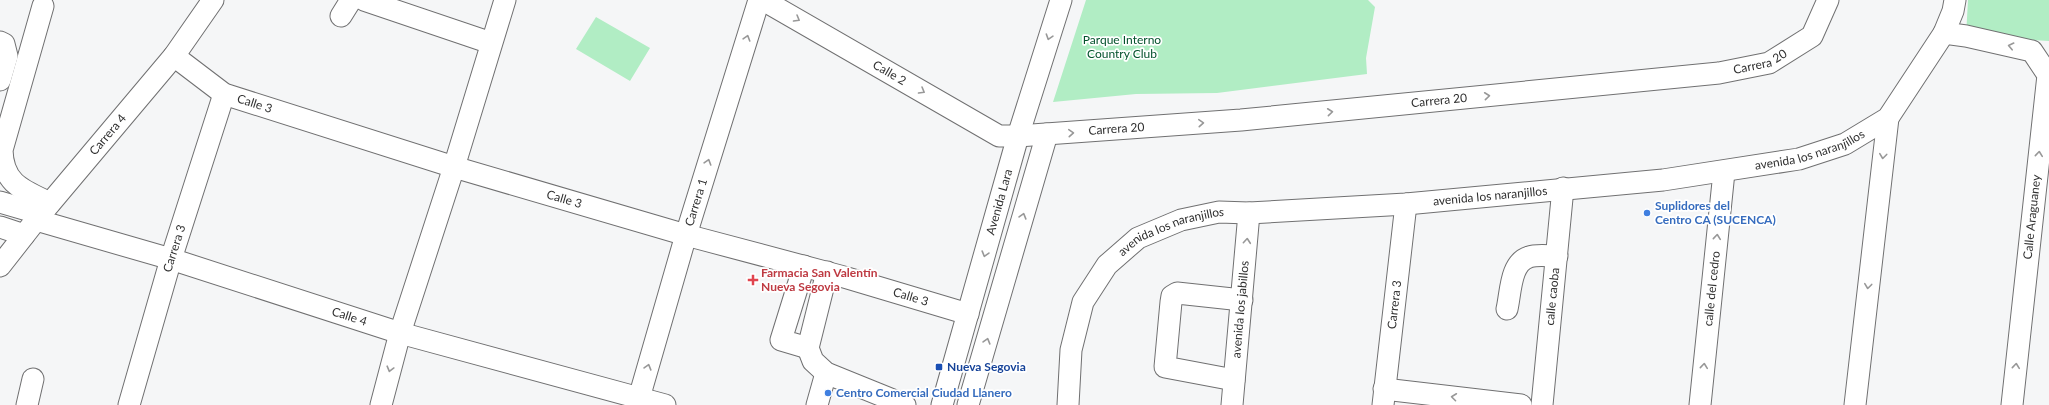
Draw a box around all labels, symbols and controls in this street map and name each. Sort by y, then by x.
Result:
one-way arrow [793,15,800,22]
park label: Parque Interno Country Club [1083,32,1161,61]
one-way arrow [1045,34,1054,41]
one-way arrow [742,35,751,42]
one-way arrow [2007,42,2014,51]
street label: Carrera 20 [1732,46,1790,77]
street label: Calle 2 [870,57,909,88]
one-way arrow [918,87,925,94]
street label: Carrera 20 [1410,90,1468,110]
street label: Calle 3 [235,91,274,116]
one-way arrow [1484,92,1490,101]
one-way arrow [1327,107,1333,116]
street label: Carrera 4 [86,111,129,158]
street label: Carrera 20 [1088,119,1145,138]
one-way arrow [1198,119,1204,128]
street label: avenida los naranjillos [1754,126,1867,173]
one-way arrow [1068,128,1074,137]
one-way arrow [2035,150,2044,157]
one-way arrow [1879,153,1888,159]
one-way arrow [703,159,712,166]
street label: Avenida Lara [982,167,1015,236]
street label: Calle Araguaney [2020,173,2043,260]
street label: Carrera 1 [681,177,710,228]
street label: avenida los naranjillos [1432,183,1548,208]
street label: Calle 3 [545,187,584,211]
place label: Suplidores del Centro CA (SUCENCA) [1655,198,1776,227]
street label: avenida los naranjillos [1115,204,1224,259]
marker: Suplidores del Centro CA (SUCENCA) [1642,208,1652,218]
one-way arrow [1018,213,1027,220]
street label: Carrera 3 [160,223,189,274]
one-way arrow [1713,234,1722,240]
one-way arrow [1242,238,1251,244]
street label: calle del cedro [1700,250,1723,327]
one-way arrow [981,251,990,258]
street label: avenida los jabillos [1228,260,1252,359]
place label: Farmacia San Valentín Nueva Segovia [761,265,878,294]
street label: calle caoba [1542,267,1562,326]
marker: Farmacia San Valentín Nueva Segovia [748,275,758,285]
street label: Carrera 3 [1384,279,1404,330]
one-way arrow [1864,283,1873,289]
street label: Calle 3 [891,284,930,309]
street label: Calle 4 [330,303,369,329]
one-way arrow [982,337,991,344]
place label: Nueva Segovia [947,359,1026,374]
marker: Nueva Segovia [934,362,944,372]
one-way arrow [1699,363,1708,369]
one-way arrow [2011,363,2020,369]
one-way arrow [643,364,652,371]
one-way arrow [386,365,395,372]
place label: Centro Comercial Ciudad Llanero [836,385,1012,400]
marker: Centro Comercial Ciudad Llanero [823,388,833,398]
one-way arrow [1451,393,1457,402]

